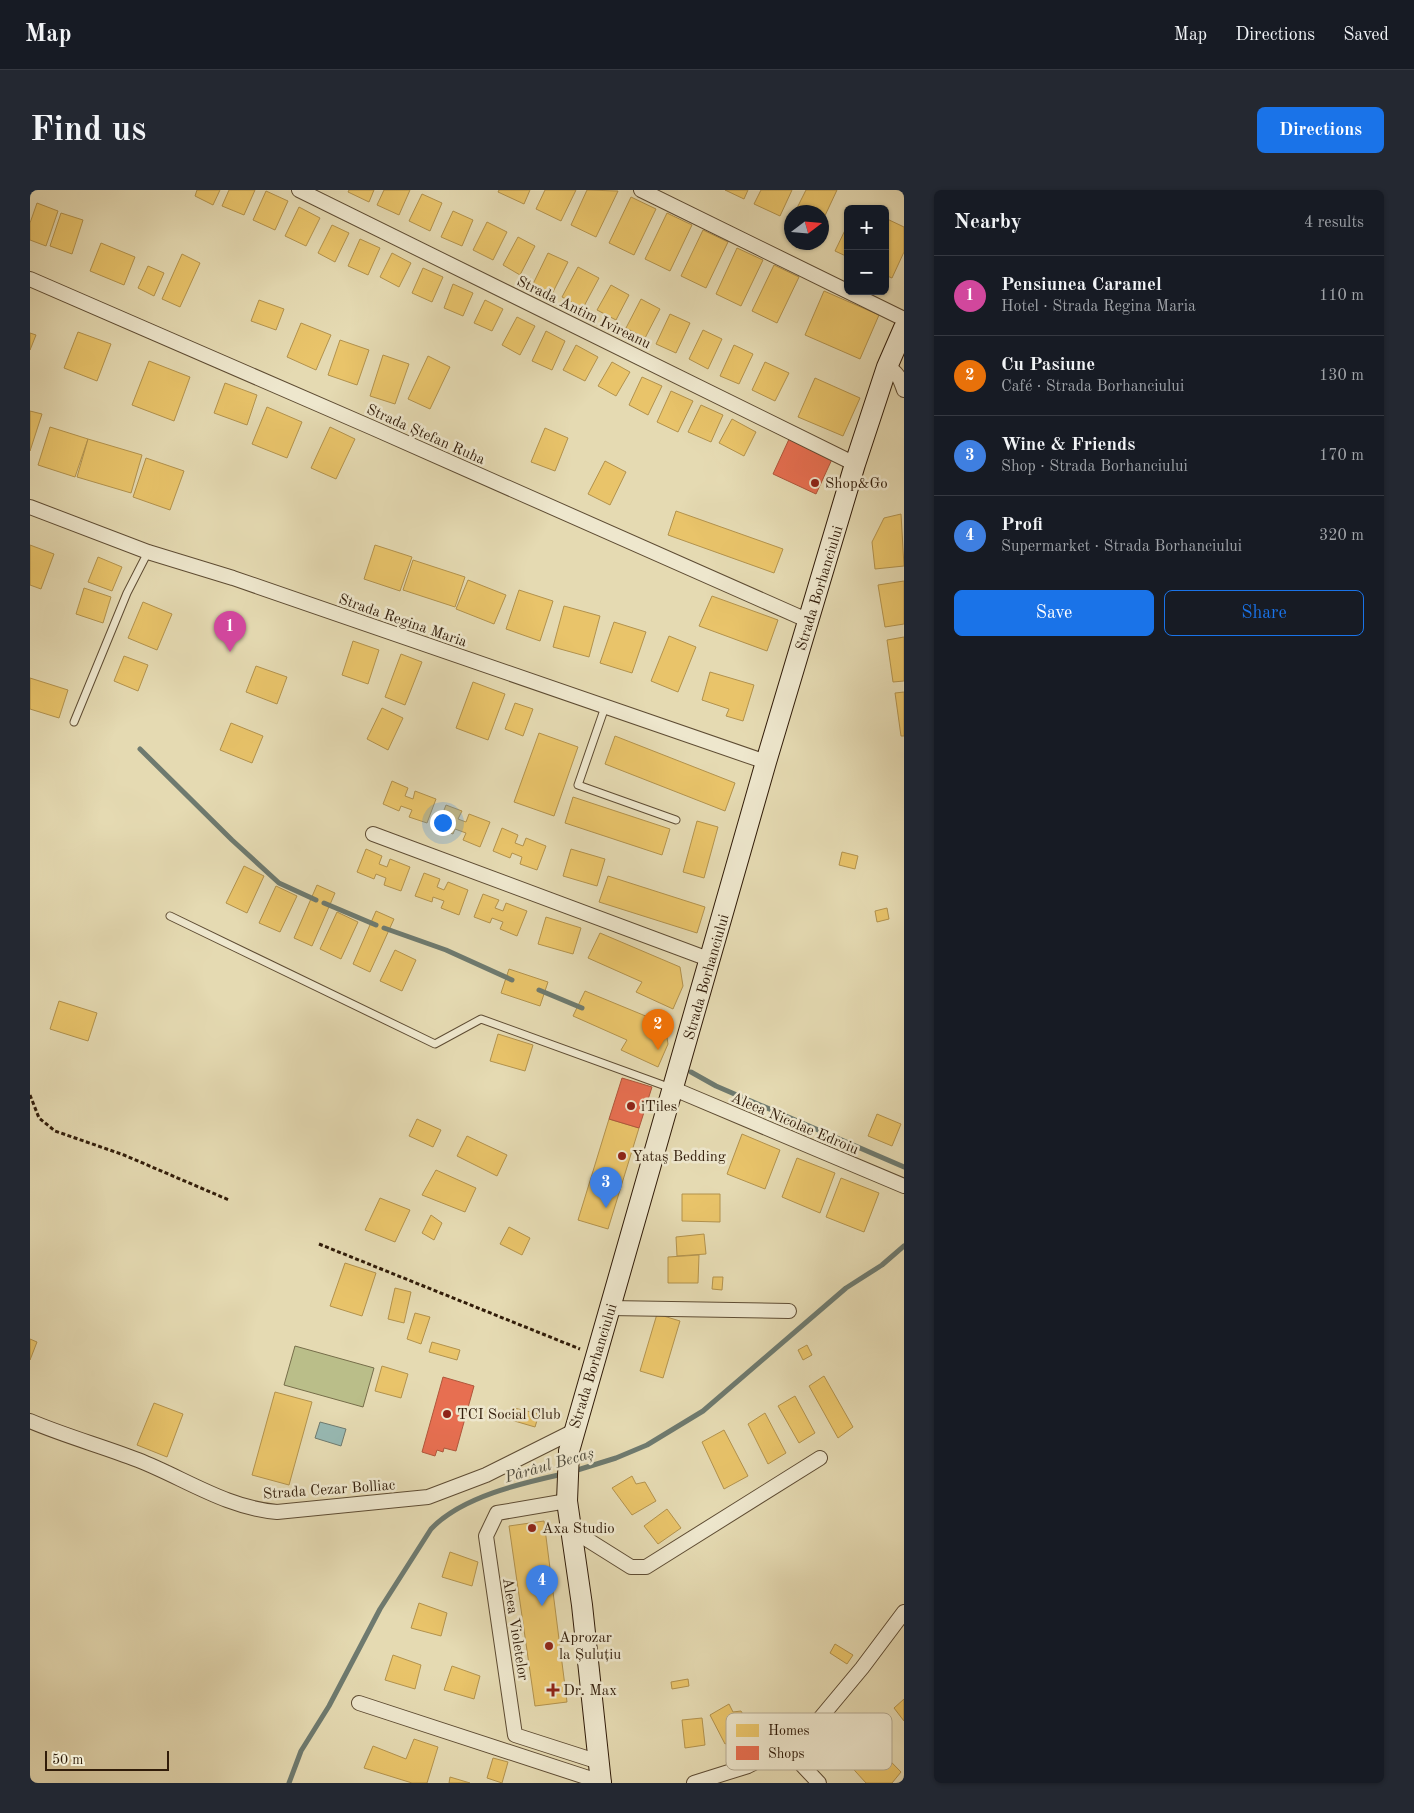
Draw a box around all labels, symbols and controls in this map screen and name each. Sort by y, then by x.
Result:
text: Map [25,23,72,47]
text: Map [1174,26,1207,44]
text: Directions [1235,26,1315,44]
text: Saved [1343,26,1389,44]
button: Directions [1257,107,1384,153]
text: Find us [30,113,146,148]
north arrow [784,205,829,250]
map controls [844,205,889,295]
button: + [844,205,889,250]
text: Nearby [954,212,1022,233]
text: 4 results [1304,215,1364,231]
button: − [844,250,889,295]
street label: Strada Antim Ivireanu [514,274,653,352]
text: Pensiunea Caramel [1001,276,1162,295]
text: 1 [965,288,975,304]
text: 110 m [1319,288,1364,304]
text: Hotel · Strada Regina Maria [1001,299,1196,315]
text: Cu Pasiune [1001,356,1095,375]
text: 2 [965,368,975,384]
text: 130 m [1319,368,1364,384]
text: Café · Strada Borhanciului [1001,379,1184,395]
street label: Strada Ștefan Ruha [364,402,487,468]
text: Wine & Friends [1001,436,1135,455]
text: 3 [965,448,975,464]
text: 170 m [1319,448,1364,464]
text: Shop · Strada Borhanciului [1001,459,1188,475]
marker: Shop&Go [809,477,821,489]
place label: Shop&Go [825,477,888,492]
text: Profi [1001,516,1043,535]
street label: Strada Borhanciului [794,524,847,653]
text: 4 [965,528,975,544]
text: 320 m [1319,528,1364,544]
text: Supermarket · Strada Borhanciului [1001,539,1242,555]
button: Save [954,590,1154,636]
button: Share [1164,590,1364,636]
street label: Strada Regina Maria [336,592,469,651]
pin: 1 [214,611,246,652]
your location [430,810,456,836]
street label: Strada Borhanciului [682,913,733,1042]
pin: 2 [642,1009,674,1050]
street label: Aleea Nicolae Edroiu [728,1091,860,1158]
marker: iTiles [625,1100,637,1112]
place label: iTiles [641,1100,677,1115]
marker: Yataş Bedding [616,1150,628,1162]
place label: Yataş Bedding [632,1150,726,1165]
pin: 3 [590,1167,622,1208]
street label: Strada Borhanciului [568,1302,621,1431]
marker: TCI Social Club [441,1408,453,1420]
place label: TCI Social Club [457,1408,561,1423]
water label: Pârâul Becaș [502,1445,596,1487]
street label: Strada Cezar Bolliac [262,1478,396,1503]
marker: Axa Studio [526,1522,538,1534]
place label: Axa Studio [542,1522,615,1537]
pin: 4 [526,1565,558,1606]
street label: Aleea Violetelor [499,1577,530,1682]
place label: Aprozar la Șuluțiu [559,1631,621,1663]
marker: Aprozar la Șuluțiu [543,1640,555,1652]
marker: Dr. Max [547,1684,559,1696]
place label: Dr. Max [563,1684,617,1699]
legend [726,1713,892,1770]
text: Homes [768,1724,810,1738]
text: Shops [768,1747,805,1761]
scale bar [45,1748,169,1771]
text: 50 m [52,1753,83,1767]

